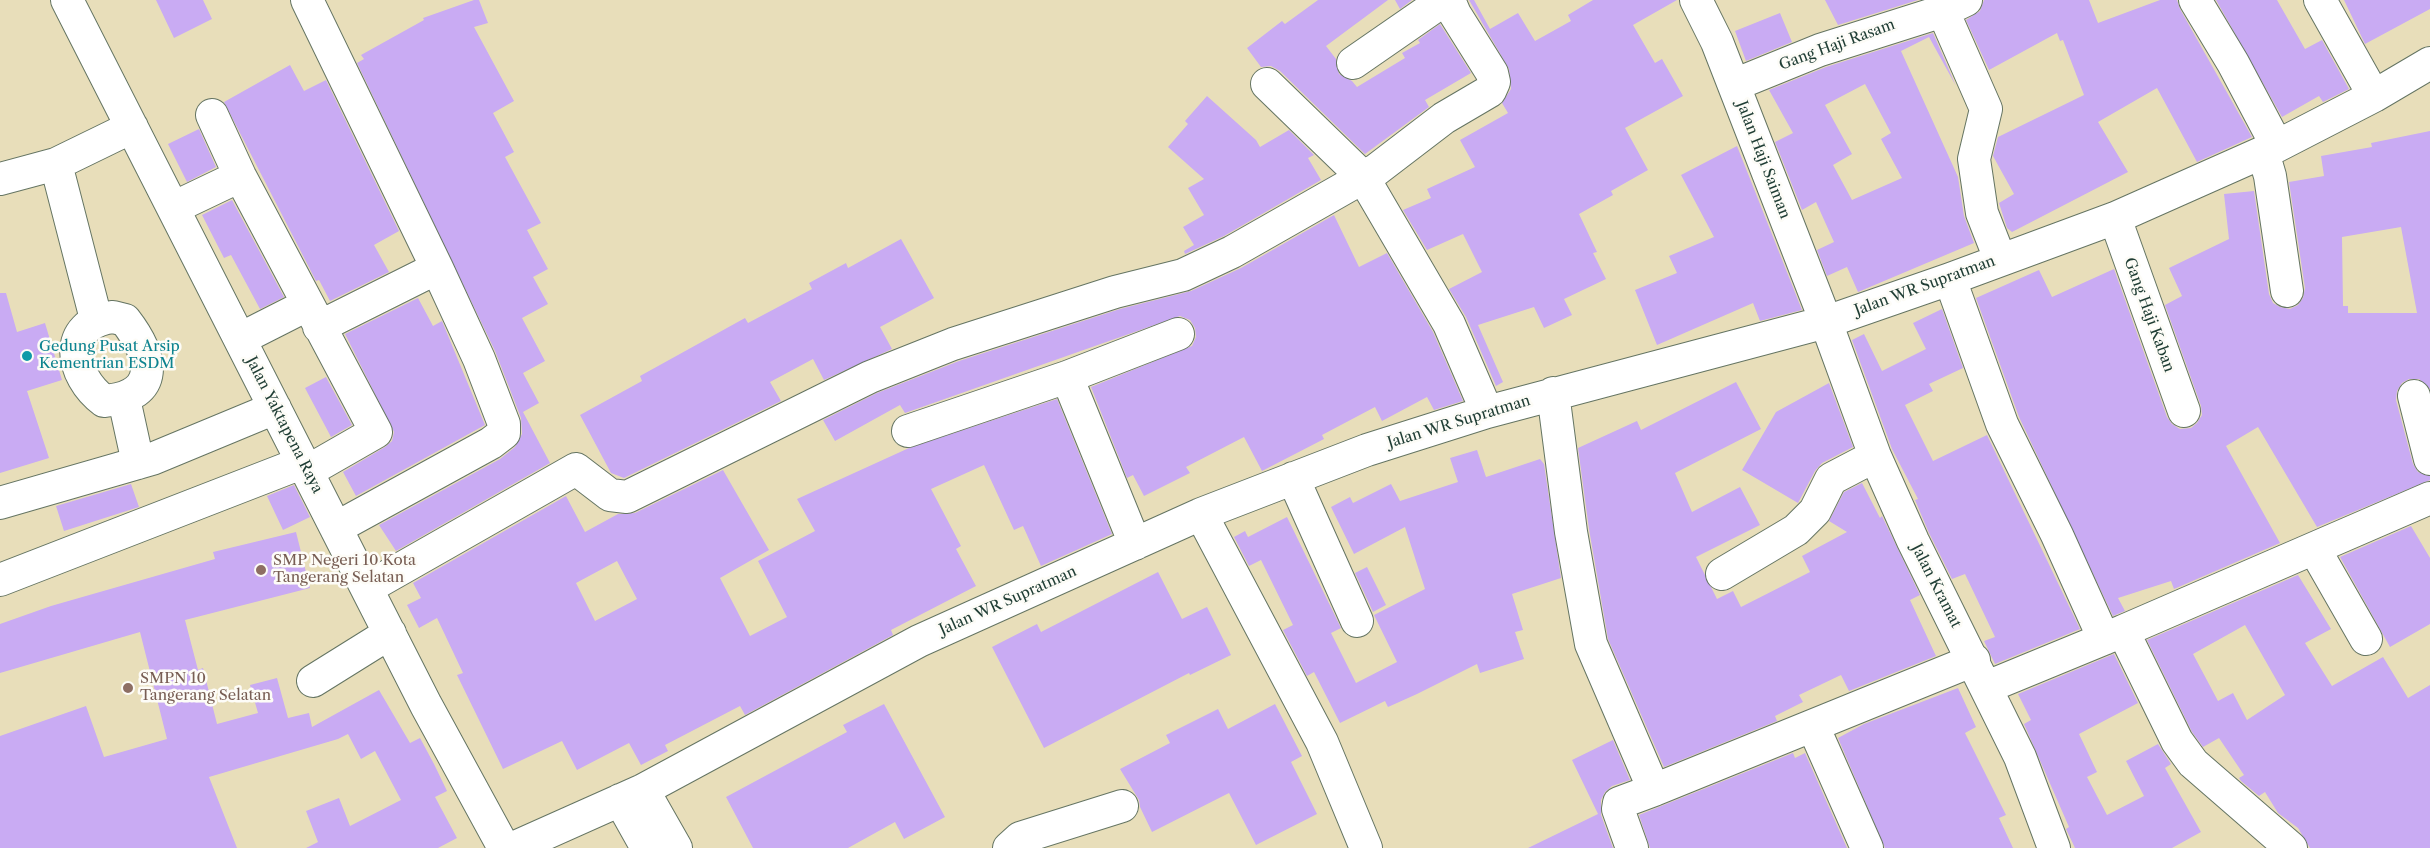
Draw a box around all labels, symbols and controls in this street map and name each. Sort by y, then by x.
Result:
street label: Gang Haji Rasam [1777,16,1897,74]
street label: Jalan Haji Saiman [1732,98,1794,222]
street label: Jalan WR Supratman [1852,252,1998,320]
street label: Gang Haji Kaban [2120,255,2178,375]
place label: Gedung Pusat Arsip Kementrian ESDM [39,338,180,373]
marker: Gedung Pusat Arsip Kementrian ESDM [20,349,34,363]
street label: Jalan Yaktapena Raya [242,354,326,496]
street label: Jalan WR Supratman [1385,392,1533,452]
street label: Jalan Kramat [1907,541,1965,631]
place label: SMP Negeri 10 Kota Tangerang Selatan [273,552,416,587]
marker: SMP Negeri 10 Kota Tangerang Selatan [254,563,268,577]
street label: Jalan WR Supratman [937,563,1079,639]
place label: SMPN 10 Tangerang Selatan [140,670,271,705]
marker: SMPN 10 Tangerang Selatan [121,681,135,695]

